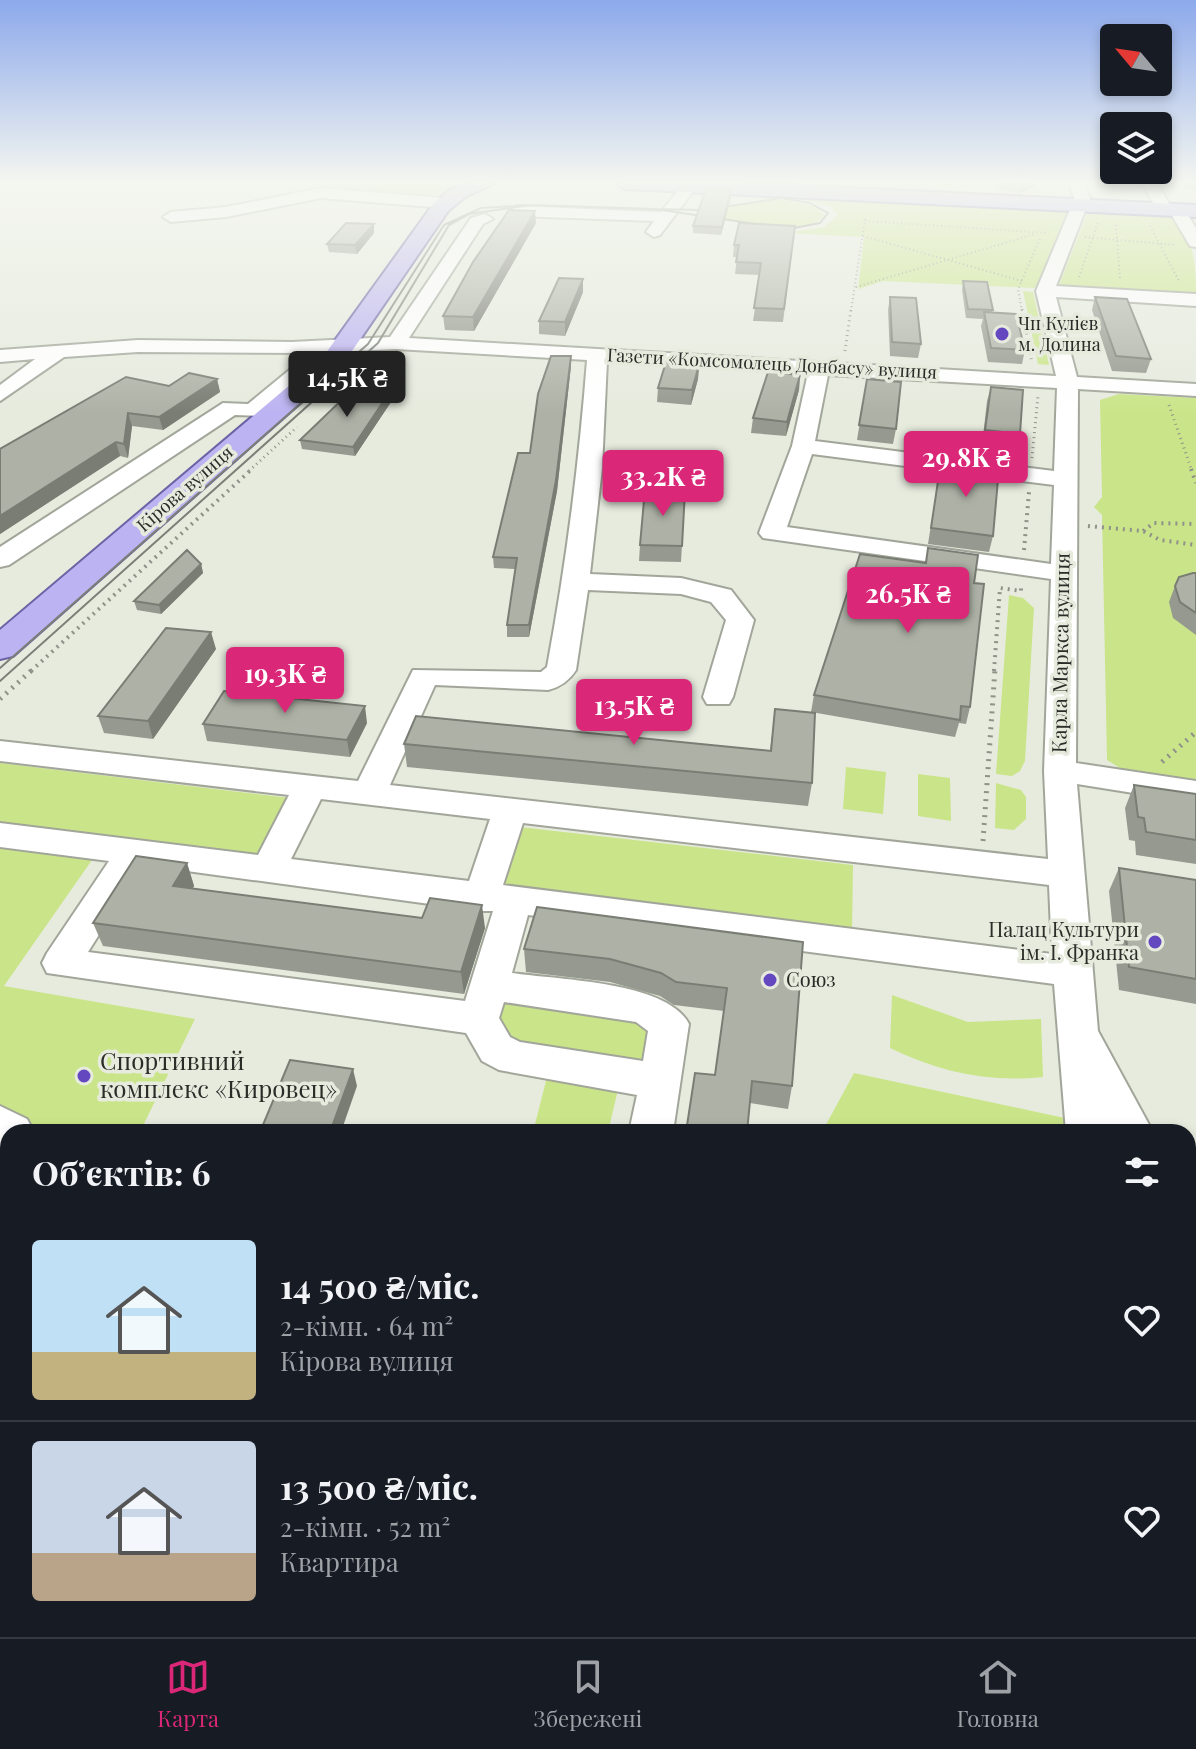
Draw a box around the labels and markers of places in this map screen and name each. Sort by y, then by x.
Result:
place label: Чп Кулієв м. Долина [1018,311,1101,356]
marker: Чп Кулієв м. Долина [993,325,1011,343]
pin: 14.5K ₴ [273,351,421,419]
pin: 29.8K ₴ [892,431,1040,499]
pin: 33.2K ₴ [589,450,737,518]
pin: 26.5K ₴ [834,567,982,635]
pin: 19.3K ₴ [211,647,359,715]
pin: 13.5K ₴ [560,679,708,747]
place label: Палац Культури ім. І. Франка [988,915,1139,965]
marker: Палац Культури ім. І. Франка [1146,933,1164,951]
place label: Союз [786,965,836,992]
marker: Союз [761,971,779,989]
place label: Cпортивний комплекс «Кировец» [100,1044,337,1104]
marker: Cпортивний комплекс «Кировец» [75,1067,93,1085]

